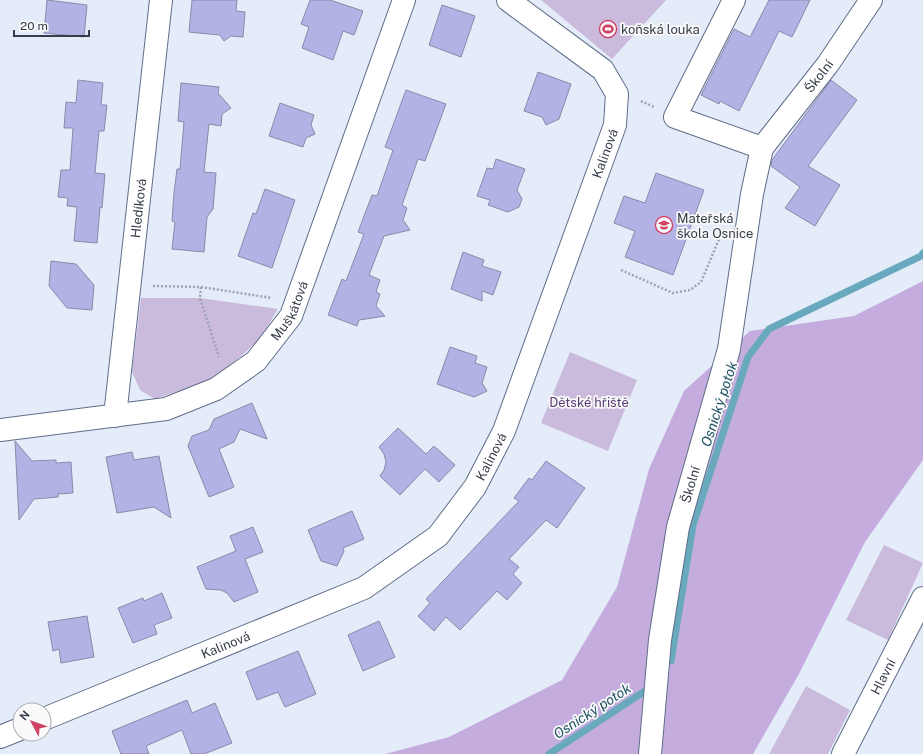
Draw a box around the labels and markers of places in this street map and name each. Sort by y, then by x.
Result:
sports icon: koňská louka [598,19,618,39]
place label: koňská louka [621,22,700,37]
place label: Mateřská škola Osnice [677,211,753,241]
school or university icon: Mateřská škola Osnice [654,215,674,235]

